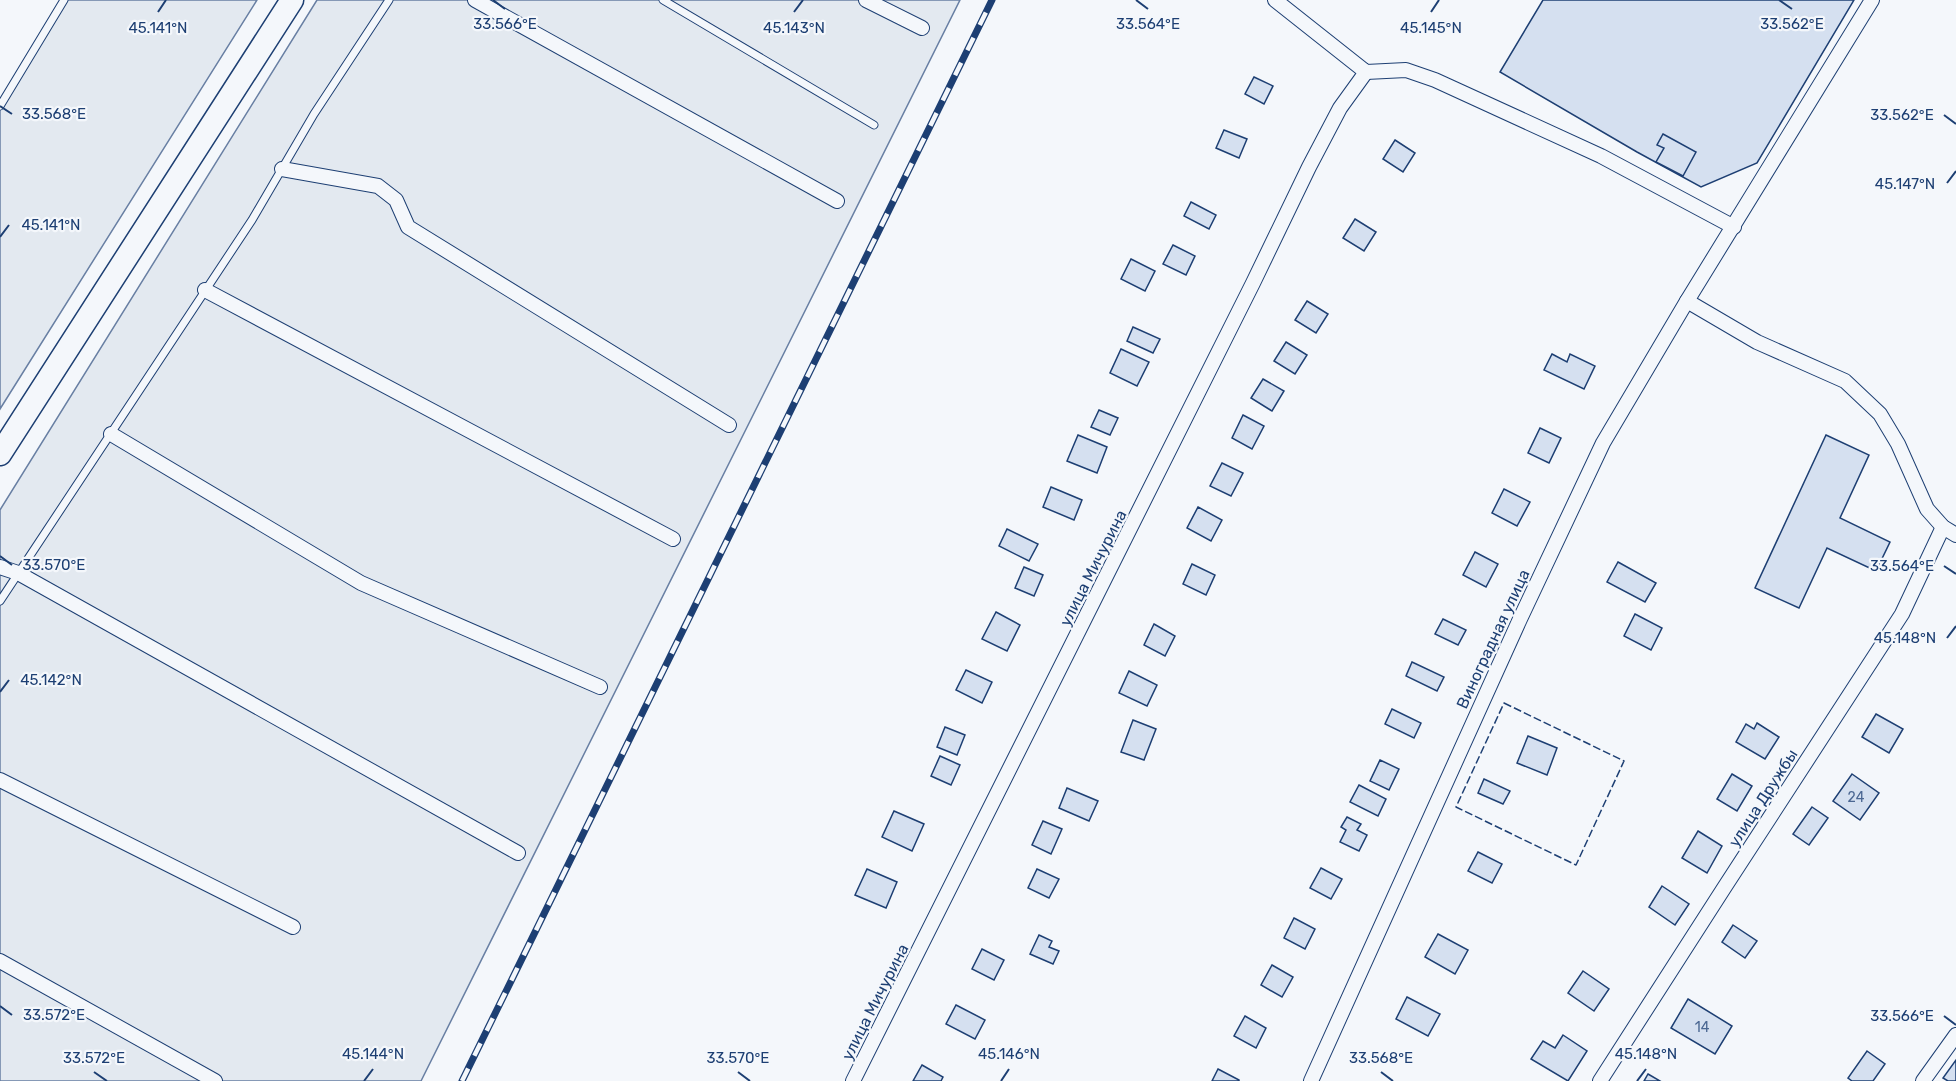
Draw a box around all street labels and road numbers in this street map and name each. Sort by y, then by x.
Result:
street label: улица Мичурина [1056,507,1130,629]
street label: Виноградная улица [1452,566,1534,712]
street label: улица Дружбы [1724,746,1802,850]
street label: улица Мичурина [838,941,912,1063]

